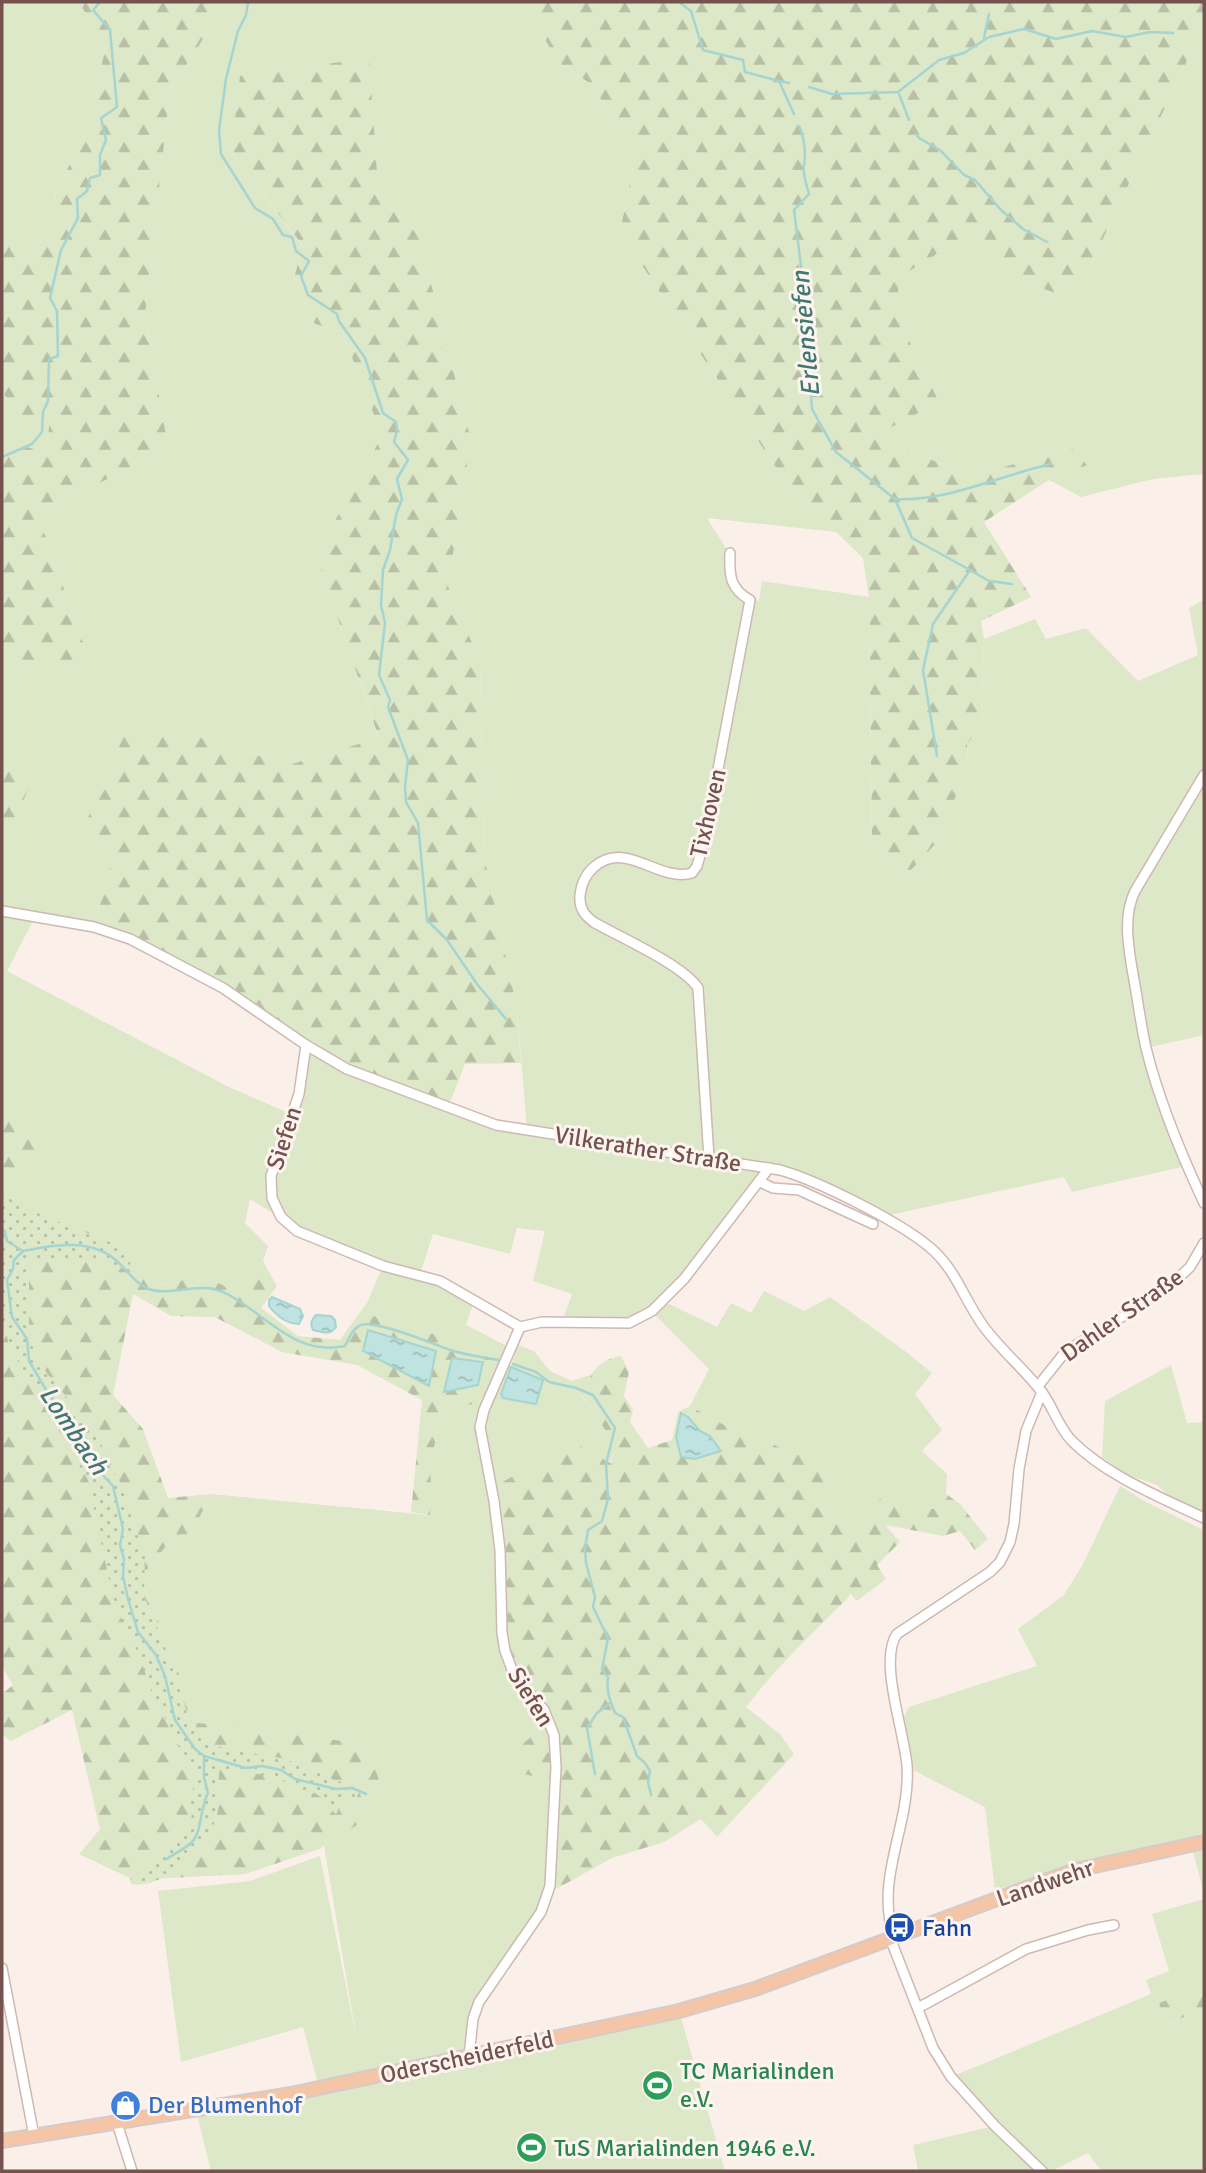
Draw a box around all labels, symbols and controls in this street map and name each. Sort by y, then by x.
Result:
water label: Erlensiefen [784,269,827,398]
street label: Tixhoven [683,766,733,860]
street label: Siefen [260,1103,308,1173]
street label: Vilkerather Straße [552,1119,744,1179]
street label: Dahler Straße [1055,1262,1189,1368]
water label: Lombach [32,1380,115,1482]
street label: Siefen [501,1662,561,1732]
street label: Landwehr [992,1852,1098,1914]
bus stop icon: Fahn [882,1911,916,1945]
place label: Fahn [922,1913,972,1943]
street label: Oderscheiderfeld [378,2024,556,2090]
place label: TC Marialinden e.V. [680,2056,835,2114]
sports icon: TC Marialinden e.V. [640,2068,674,2102]
shop icon: Der Blumenhof [108,2088,142,2122]
place label: Der Blumenhof [148,2090,303,2120]
sports icon: TuS Marialinden 1946 e.V. [514,2131,548,2165]
place label: TuS Marialinden 1946 e.V. [554,2133,816,2163]

